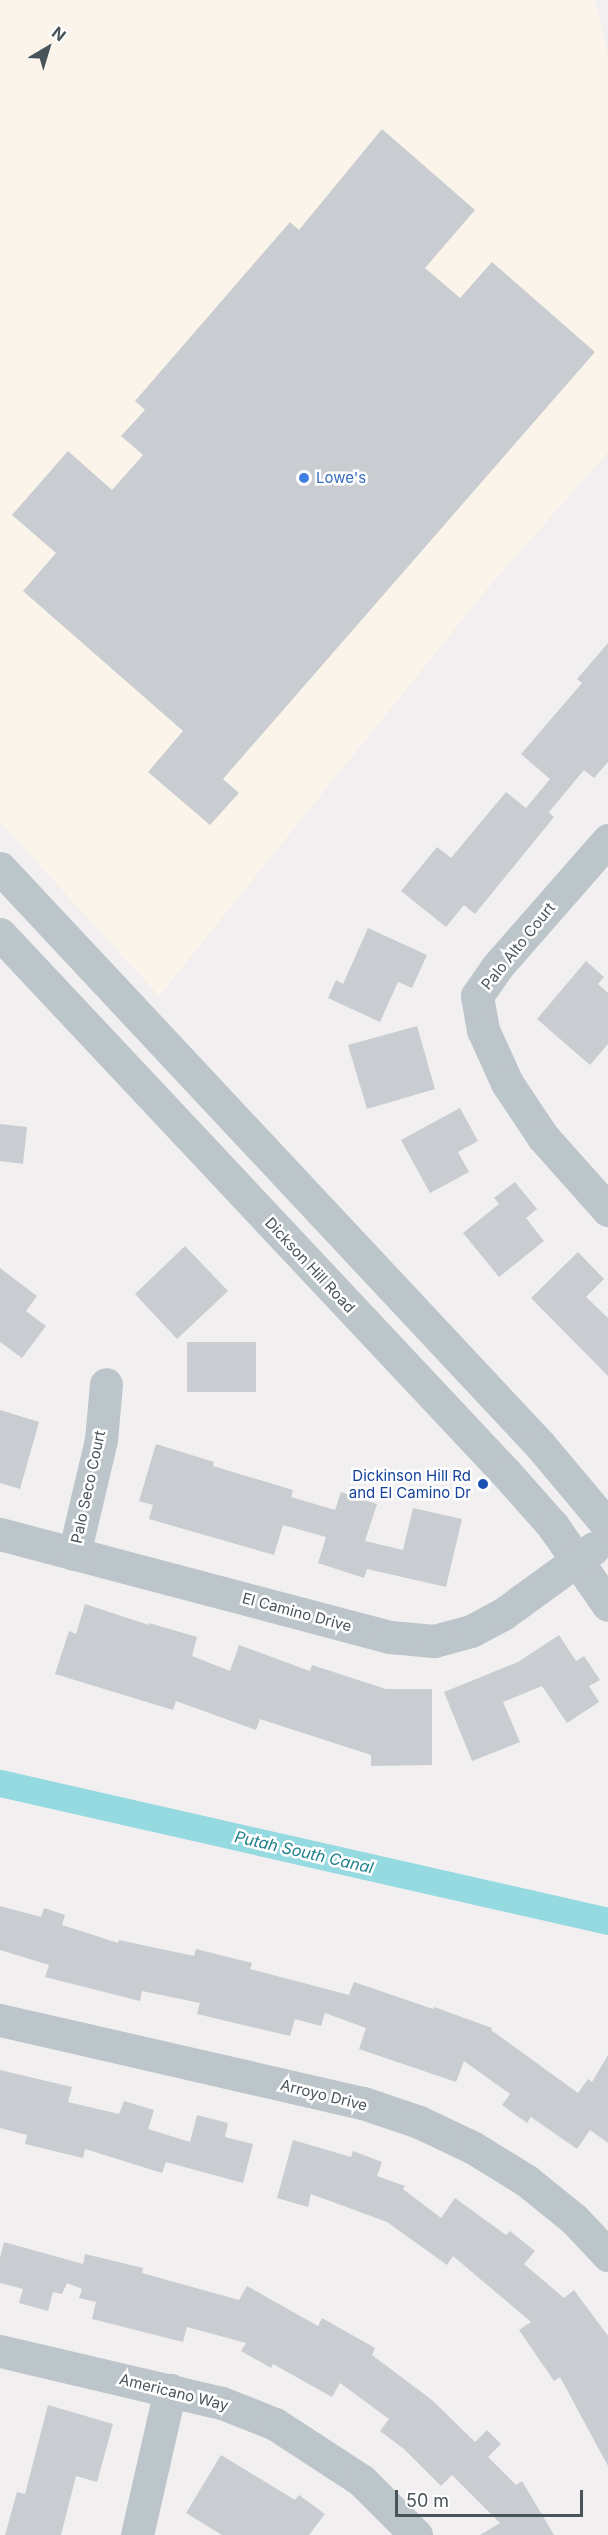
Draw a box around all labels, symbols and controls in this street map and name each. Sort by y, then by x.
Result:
north arrow [18,18,78,78]
text: N [48,22,70,45]
place label: Lowe's [316,469,366,487]
marker: Lowe's [297,471,311,485]
street label: Palo Alto Court [477,899,559,993]
street label: Dickson Hill Road [261,1214,359,1316]
street label: Palo Seco Court [67,1429,109,1545]
place label: Dickinson Hill Rd and El Camino Dr [349,1466,471,1501]
marker: Dickinson Hill Rd and El Camino Dr [476,1477,490,1491]
street label: El Camino Drive [240,1589,354,1635]
water label: Putah South Canal [233,1827,375,1877]
street label: Arroyo Drive [279,2076,369,2114]
street label: Americano Way [118,2370,230,2414]
scale bar [398,2478,586,2516]
text: 50 m [406,2490,449,2511]

